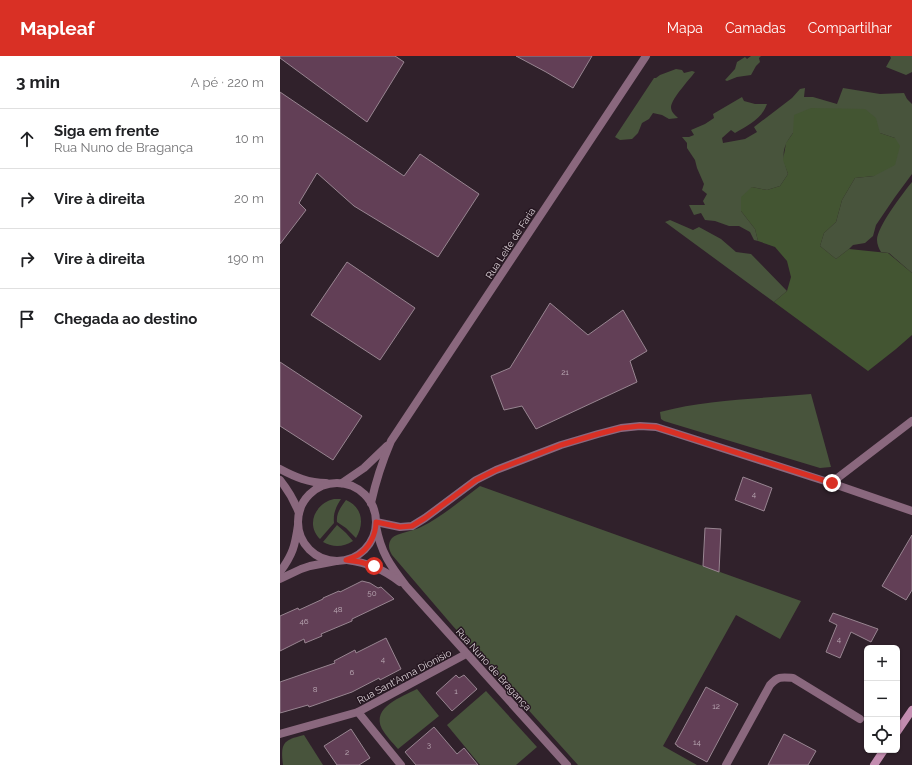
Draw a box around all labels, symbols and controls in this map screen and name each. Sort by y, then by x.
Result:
text: Mapleaf [20,17,95,39]
text: Mapa [667,20,703,36]
text: Camadas [725,20,786,36]
text: Compartilhar [808,20,892,36]
text: 3 min [16,72,60,92]
text: A pé · 220 m [191,75,264,90]
text: Siga em frente [54,122,159,140]
icon: ahead [16,128,38,150]
text: 10 m [235,131,264,146]
text: Rua Nuno de Bragança [54,140,193,155]
icon: right [16,188,38,210]
text: Vire à direita [54,190,145,208]
text: 20 m [234,191,264,206]
street label: Rua Leite de Faria [483,206,537,281]
icon: right [16,248,38,270]
text: Vire à direita [54,250,145,268]
text: 190 m [228,251,264,266]
icon: arrive [16,308,38,330]
text: Chegada ao destino [54,310,197,328]
house number: 21 [561,367,569,377]
route end [823,474,841,492]
house number: 4 [752,489,757,499]
route start [365,557,383,575]
house number: 50 [367,588,377,598]
house number: 48 [333,604,343,614]
house number: 46 [299,616,309,626]
street label: Rua Nuno de Bragança [454,626,534,713]
house number: 4 [837,634,842,644]
map controls [864,645,900,753]
button: + [864,645,900,681]
street label: Rua Sant'Anna Dionísio [355,647,453,706]
house number: 4 [381,654,386,664]
house number: 6 [350,667,355,677]
button: − [864,681,900,717]
house number: 8 [313,684,318,694]
house number: 1 [454,686,458,696]
house number: 12 [712,701,720,711]
button: locate [864,717,900,753]
house number: 14 [693,737,702,747]
house number: 3 [427,740,431,750]
house number: 2 [345,747,349,757]

